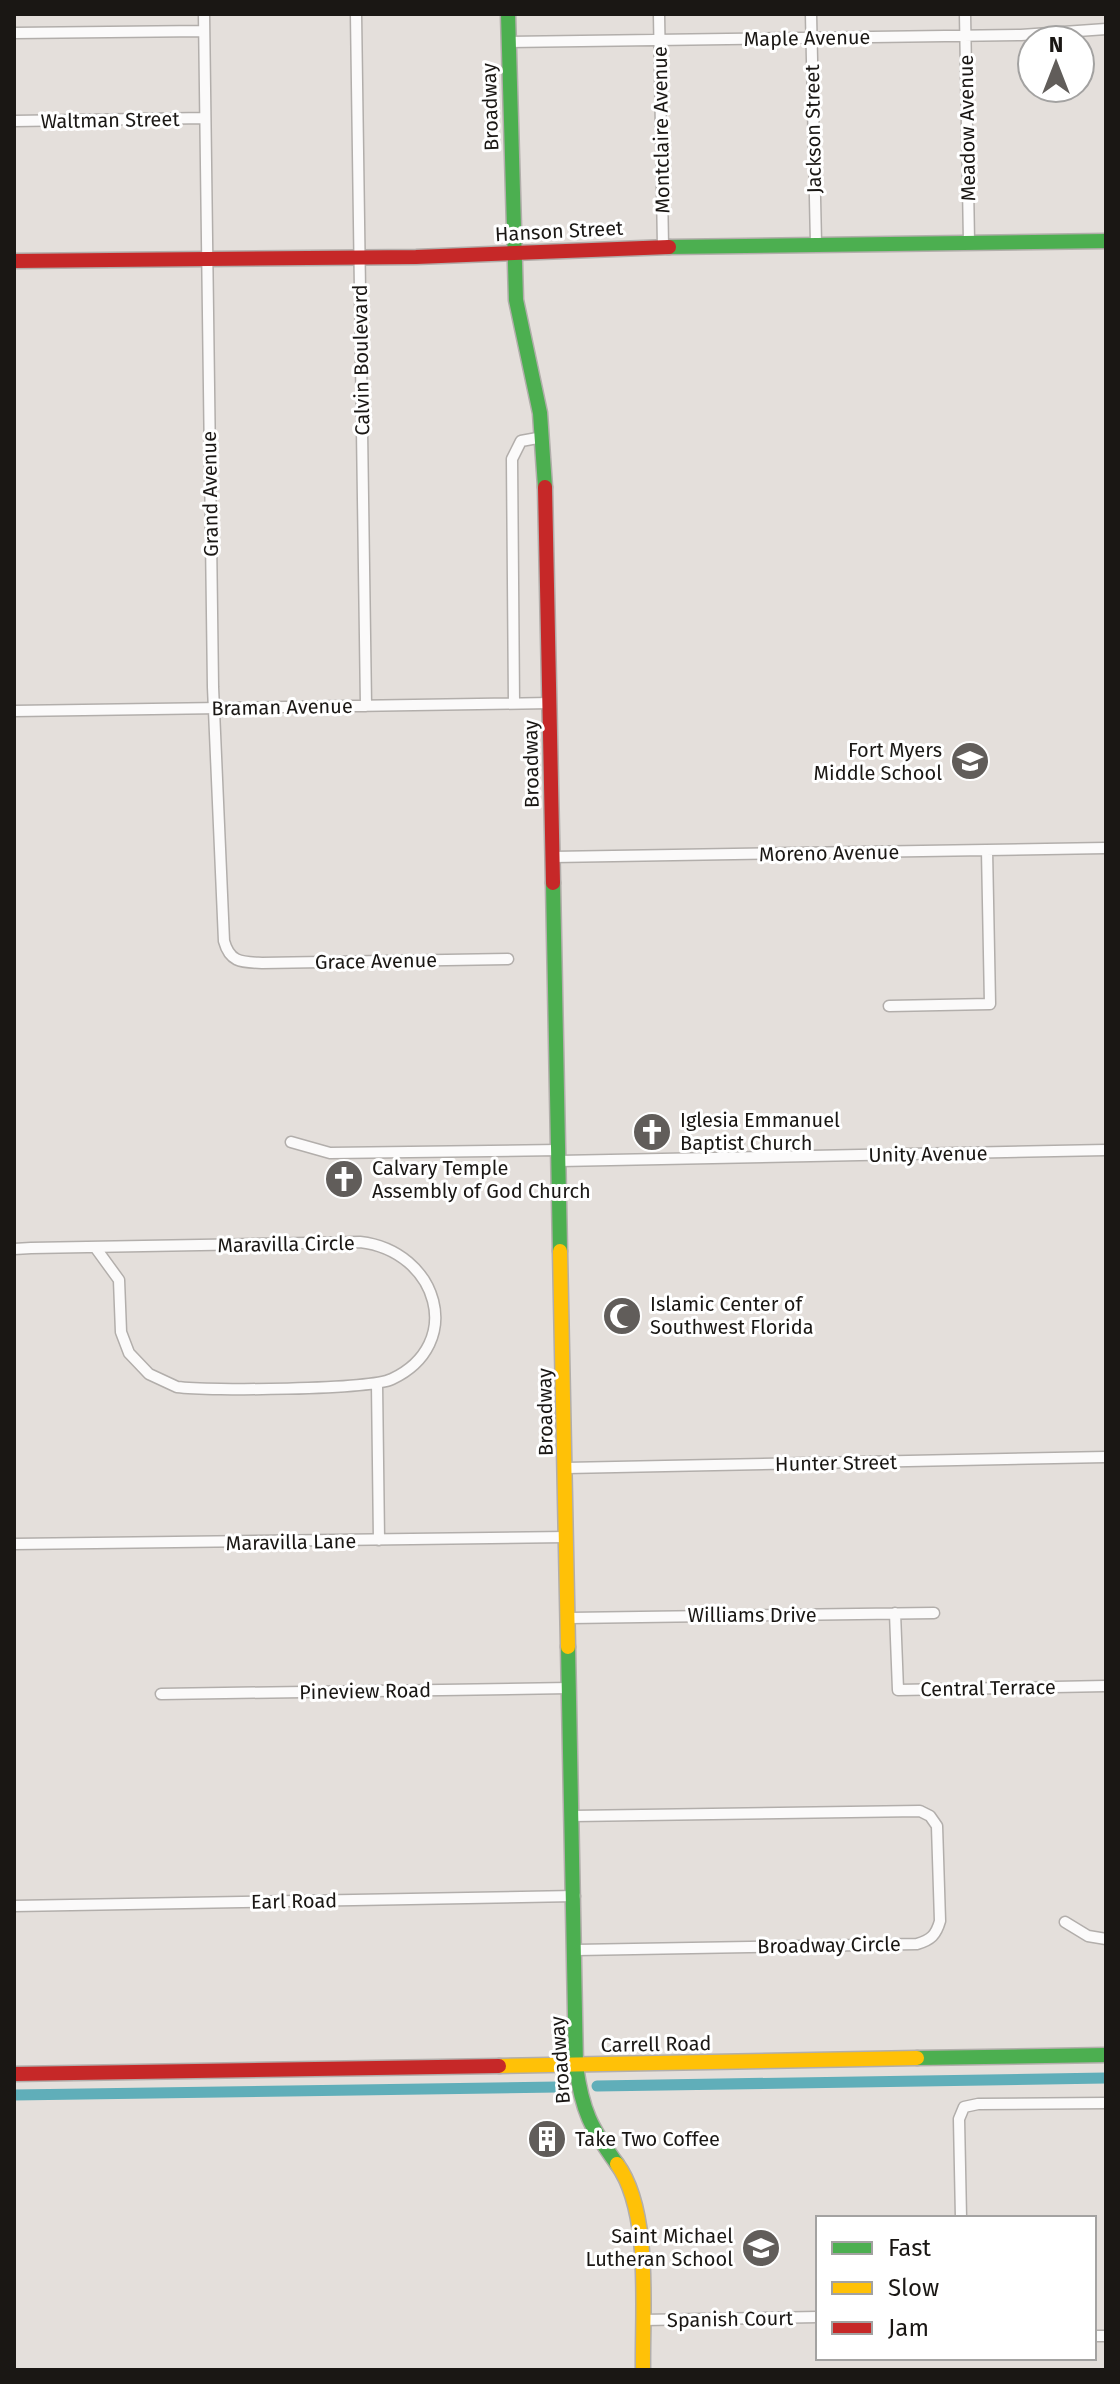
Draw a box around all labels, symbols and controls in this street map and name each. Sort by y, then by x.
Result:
north arrow [1016,24,1096,104]
street label: Maple Avenue [743,25,871,51]
text: N [1049,31,1063,58]
street label: Montclaire Avenue [648,46,674,214]
street label: Meadow Avenue [954,54,980,202]
street label: Broadway [476,62,504,151]
street label: Jackson Street [800,64,826,194]
street label: Waltman Street [40,107,180,133]
street label: Hanson Street [494,216,625,246]
street label: Calvin Boulevard [348,284,374,436]
street label: Grand Avenue [197,431,223,557]
street label: Braman Avenue [211,694,353,720]
street label: Broadway [518,720,544,808]
place label: Fort Myers Middle School [814,738,942,785]
school or university icon: Fort Myers Middle School [949,740,991,782]
street label: Moreno Avenue [759,840,899,866]
street label: Grace Avenue [315,948,437,974]
place label: Iglesia Emmanuel Baptist Church [680,1108,840,1155]
church icon: Iglesia Emmanuel Baptist Church [631,1111,673,1153]
street label: Unity Avenue [868,1141,988,1167]
place label: Calvary Temple Assembly of God Church [372,1156,591,1203]
church icon: Calvary Temple Assembly of God Church [323,1158,365,1200]
street label: Maravilla Circle [217,1231,355,1257]
place label: Islamic Center of Southwest Florida [650,1292,814,1339]
mosque icon: Islamic Center of Southwest Florida [601,1295,643,1337]
street label: Broadway [532,1368,558,1456]
street label: Hunter Street [775,1450,898,1476]
street label: Maravilla Lane [226,1529,356,1555]
street label: Williams Drive [687,1603,817,1627]
street label: Central Terrace [920,1675,1056,1701]
street label: Pineview Road [299,1678,431,1704]
street label: Earl Road [251,1888,337,1914]
street label: Broadway Circle [757,1932,901,1958]
street label: Broadway [545,2015,575,2105]
street label: Carrell Road [600,2031,712,2057]
building icon: Take Two Coffee [526,2118,568,2160]
place label: Take Two Coffee [575,2127,720,2151]
legend [816,2216,1096,2360]
place label: Saint Michael Lutheran School [586,2224,733,2271]
school or university icon: Saint Michael Lutheran School [740,2227,782,2269]
text: Fast [888,2234,931,2262]
text: Slow [888,2274,939,2302]
street label: Spanish Court [667,2306,794,2332]
text: Jam [888,2314,929,2342]

